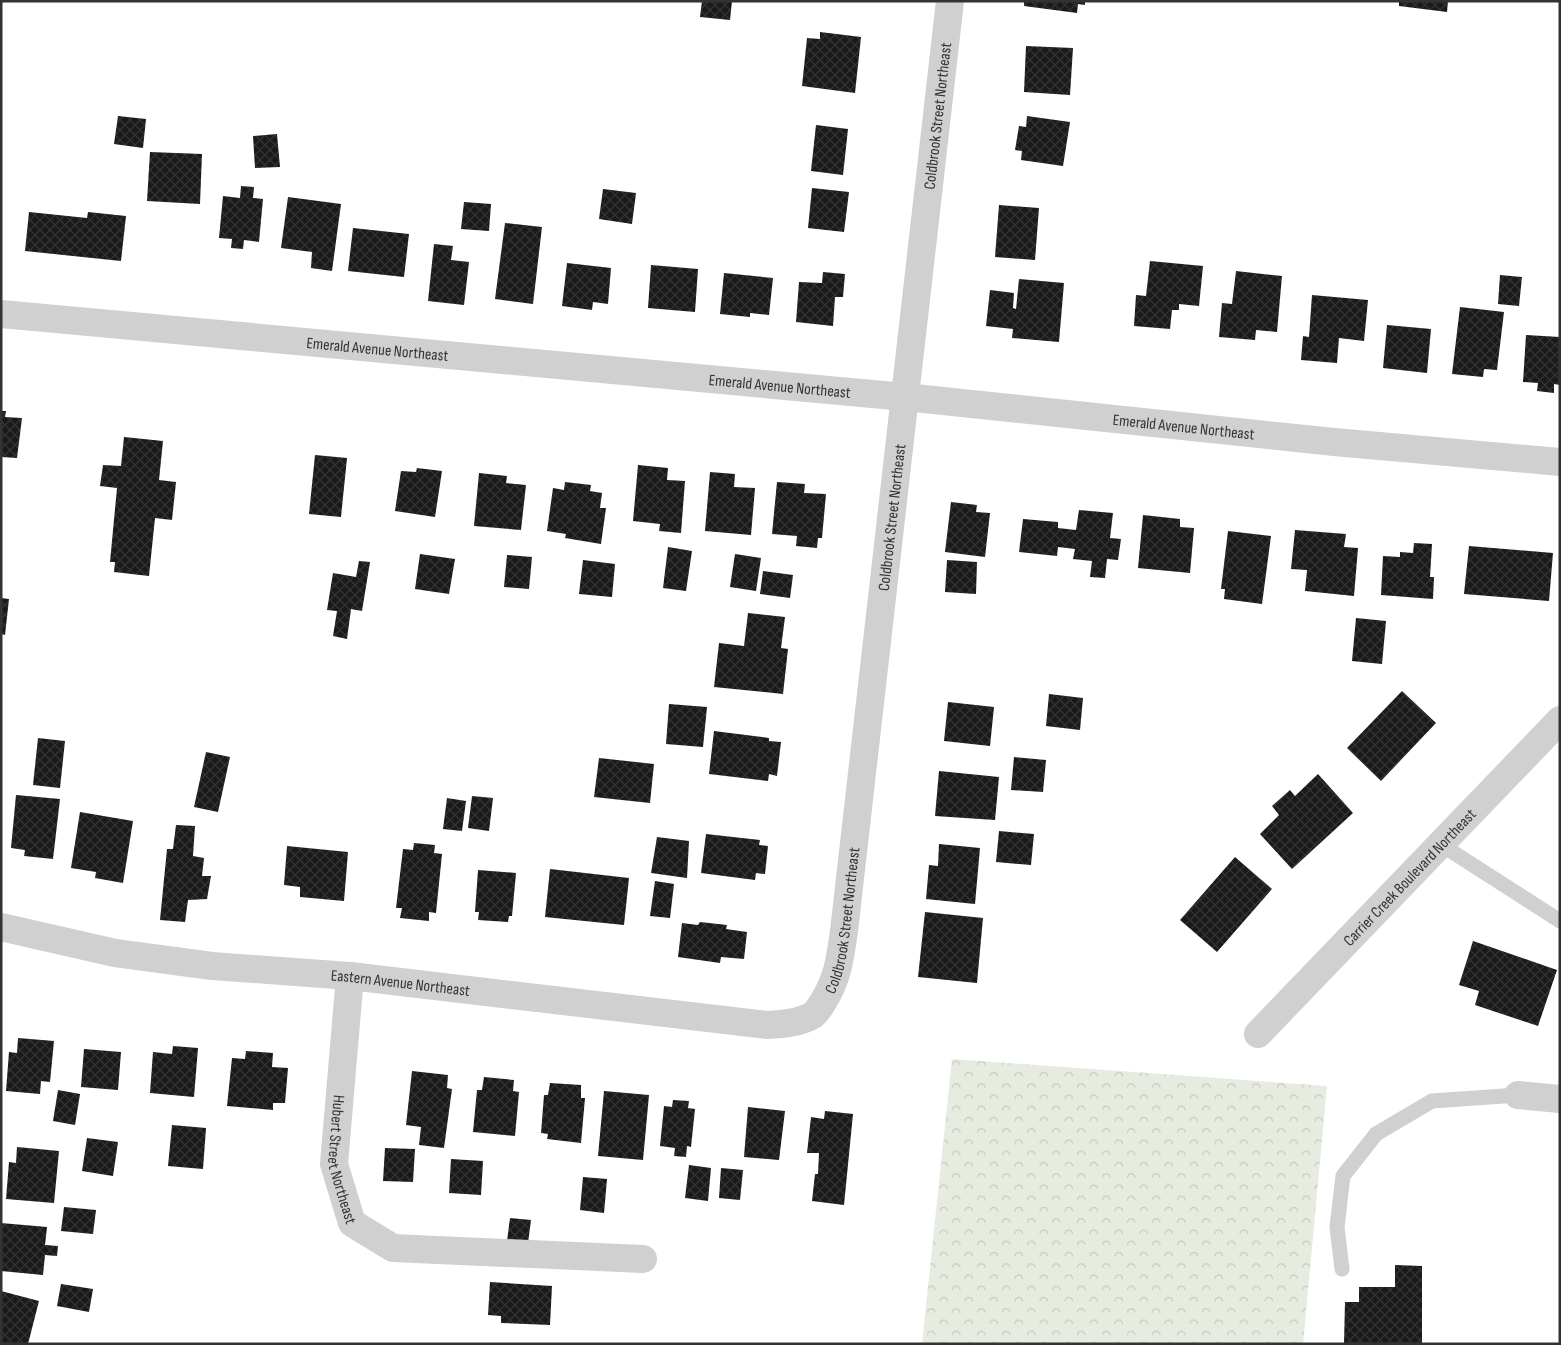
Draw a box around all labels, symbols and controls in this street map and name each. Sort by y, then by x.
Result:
street label: Coldbrook Street Northeast [921,42,956,191]
street label: Emerald Avenue Northeast [306,334,449,366]
street label: Emerald Avenue Northeast [708,371,851,403]
street label: Emerald Avenue Northeast [1112,411,1255,445]
street label: Coldbrook Street Northeast [875,443,910,592]
street label: Carrier Creek Boulevard Northeast [1340,805,1481,950]
street label: Coldbrook Street Northeast [821,846,864,997]
street label: Eastern Avenue Northeast [330,967,471,1001]
street label: Hubert Street Northeast [323,1094,360,1227]

